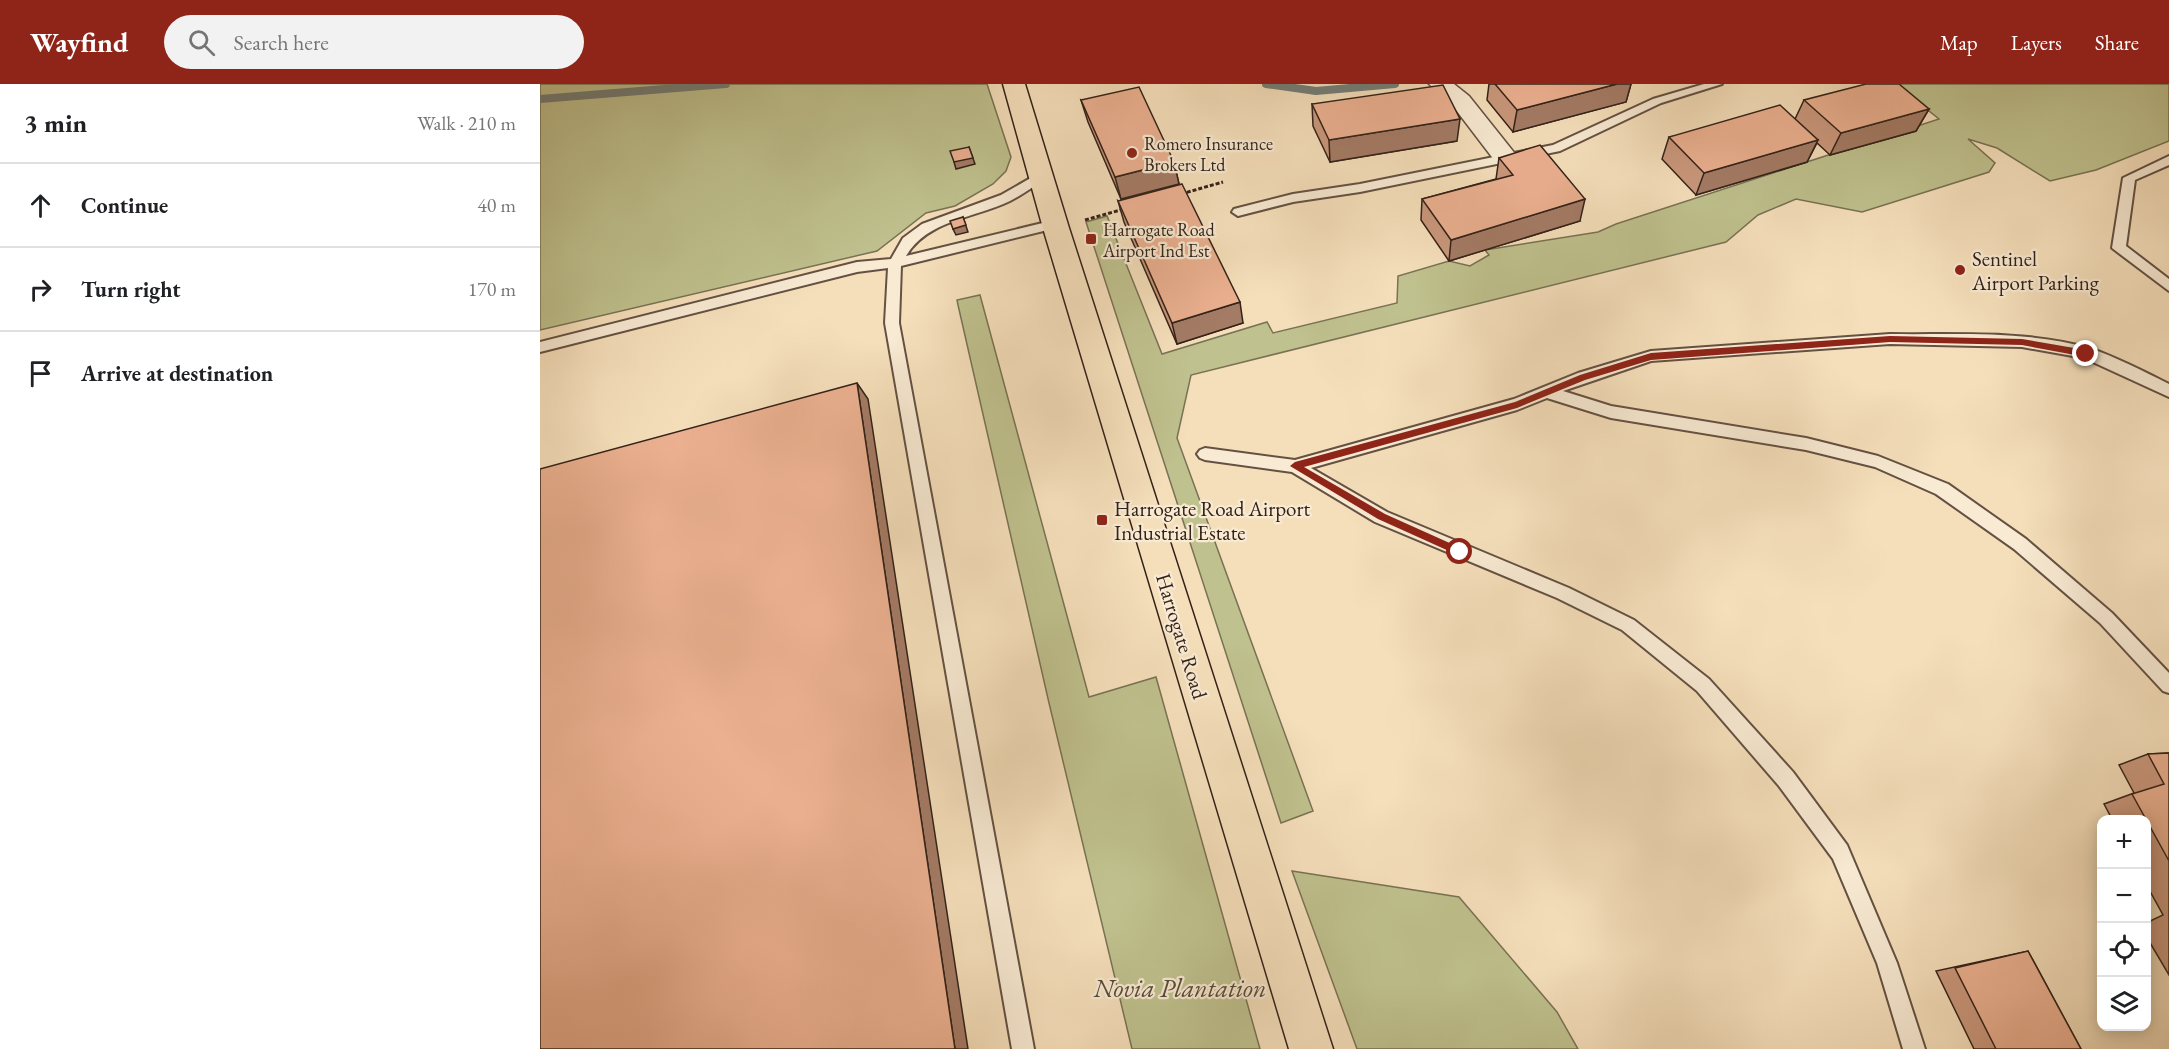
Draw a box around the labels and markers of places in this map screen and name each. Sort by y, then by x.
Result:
place label: Romero Insurance Brokers Ltd [1144,132,1273,176]
marker: Romero Insurance Brokers Ltd [1125,146,1139,160]
place label: Harrogate Road Airport Ind Est [1102,218,1216,262]
marker: Harrogate Road Airport Ind Est [1084,232,1098,246]
place label: Sentinel Airport Parking [1971,245,2100,296]
marker: Sentinel Airport Parking [1953,263,1967,277]
place label: Harrogate Road Airport Industrial Estate [1114,495,1310,546]
marker: Harrogate Road Airport Industrial Estate [1095,513,1109,527]

